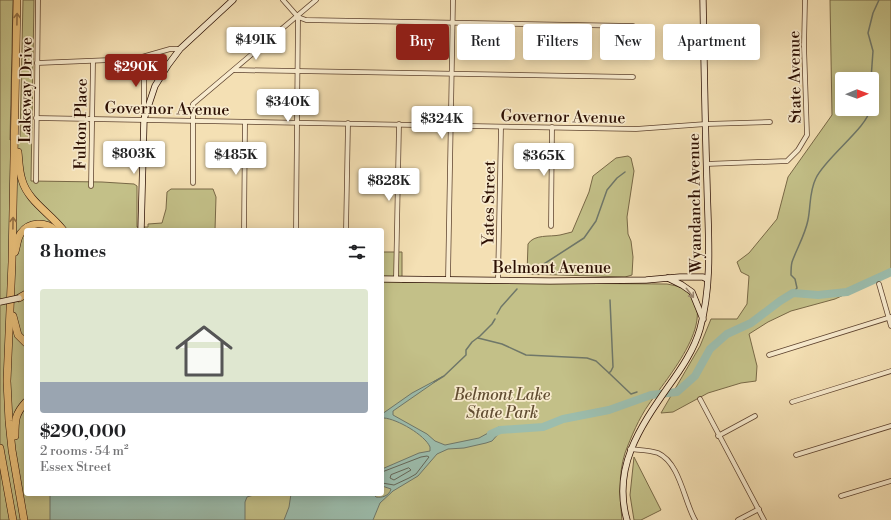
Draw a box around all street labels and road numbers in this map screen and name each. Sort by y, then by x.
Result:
street label: State Avenue [784,30,806,124]
street label: Lakeway Drive [15,37,37,143]
street label: Fulton Place [70,78,92,170]
street label: Governor Avenue [104,98,230,120]
street label: Governor Avenue [500,106,626,128]
street label: Wyandanch Avenue [684,133,706,274]
street label: Yates Street [478,160,500,247]
street label: Belmont Avenue [492,258,611,278]

